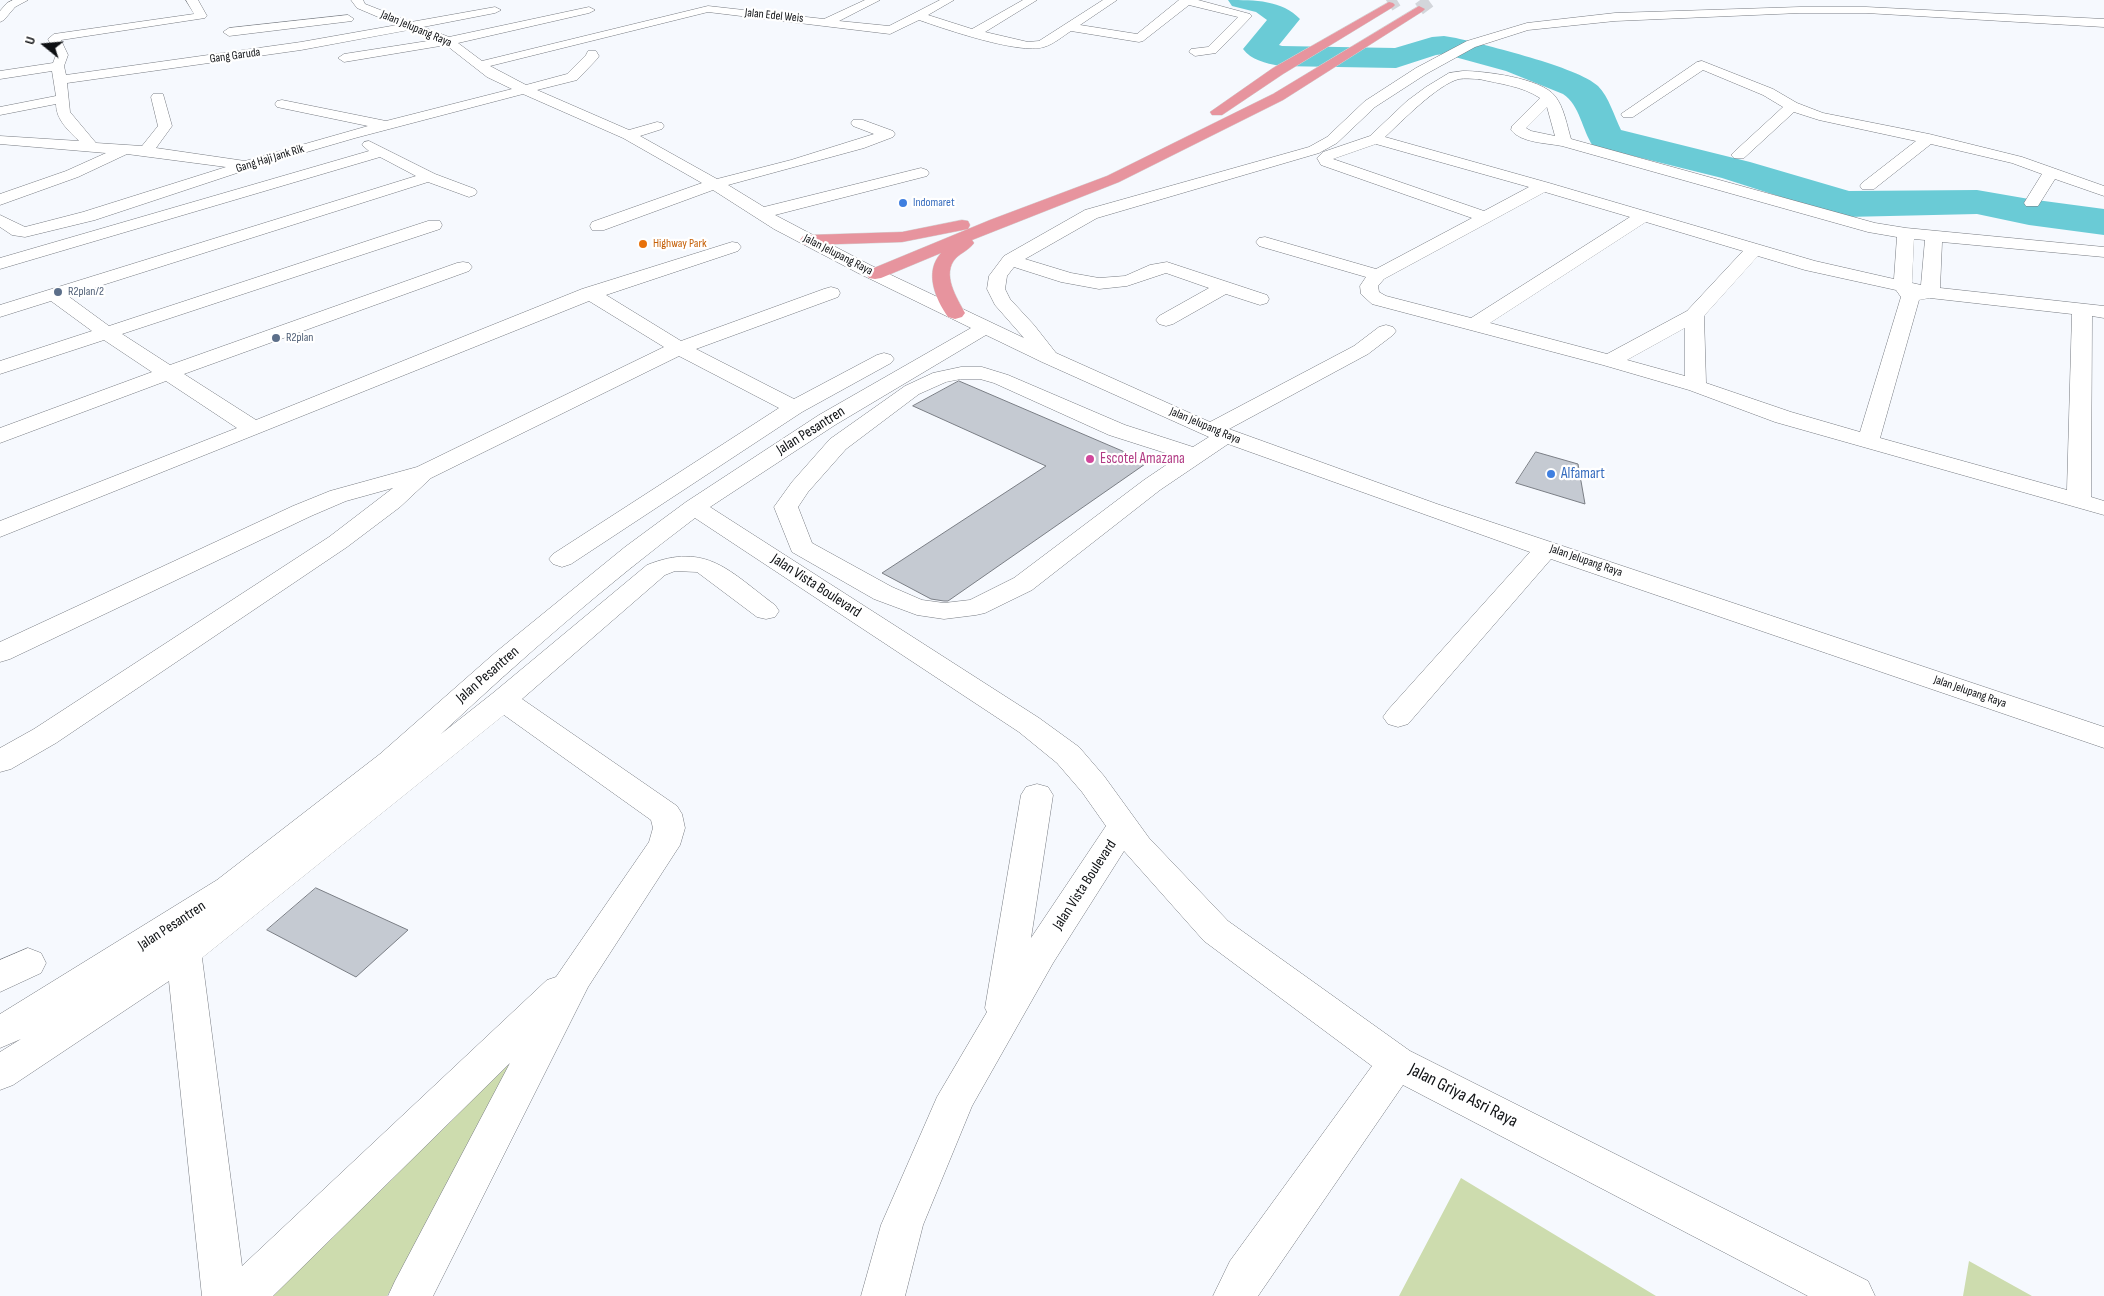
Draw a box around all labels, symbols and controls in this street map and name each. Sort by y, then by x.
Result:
street label: Jalan Edel Weis [744,6,804,26]
street label: Jalan Jelupang Raya [378,8,454,50]
north arrow [20,20,70,70]
text: U [21,35,39,46]
street label: Gang Garuda [209,45,261,67]
street label: Gang Haji Jank Rik [234,142,306,176]
place label: Indomaret [913,196,955,210]
marker: Indomaret [897,197,909,209]
street label: Jalan Jelupang Raya [801,231,875,279]
place label: Highway Park [653,237,706,251]
marker: Highway Park [637,238,649,250]
place label: R2plan/2 [68,285,104,299]
marker: R2plan/2 [52,286,64,298]
place label: R2plan [286,331,313,345]
marker: R2plan [270,332,282,344]
street label: Jalan Pesantren [773,403,849,459]
street label: Jalan Jelupang Raya [1167,405,1243,447]
place label: Escotel Amazana [1100,450,1185,468]
marker: Escotel Amazana [1084,453,1096,465]
place label: Alfamart [1561,465,1605,483]
marker: Alfamart [1545,468,1557,480]
street label: Jalan Jelupang Raya [1548,542,1624,580]
street label: Jalan Vista Boulevard [768,550,864,622]
street label: Jalan Pesantren [453,643,523,707]
street label: Jalan Jelupang Raya [1932,673,2008,711]
street label: Jalan Vista Boulevard [1049,837,1121,933]
street label: Jalan Pesantren [135,897,209,955]
street label: Jalan Griya Asri Raya [1405,1059,1521,1133]

